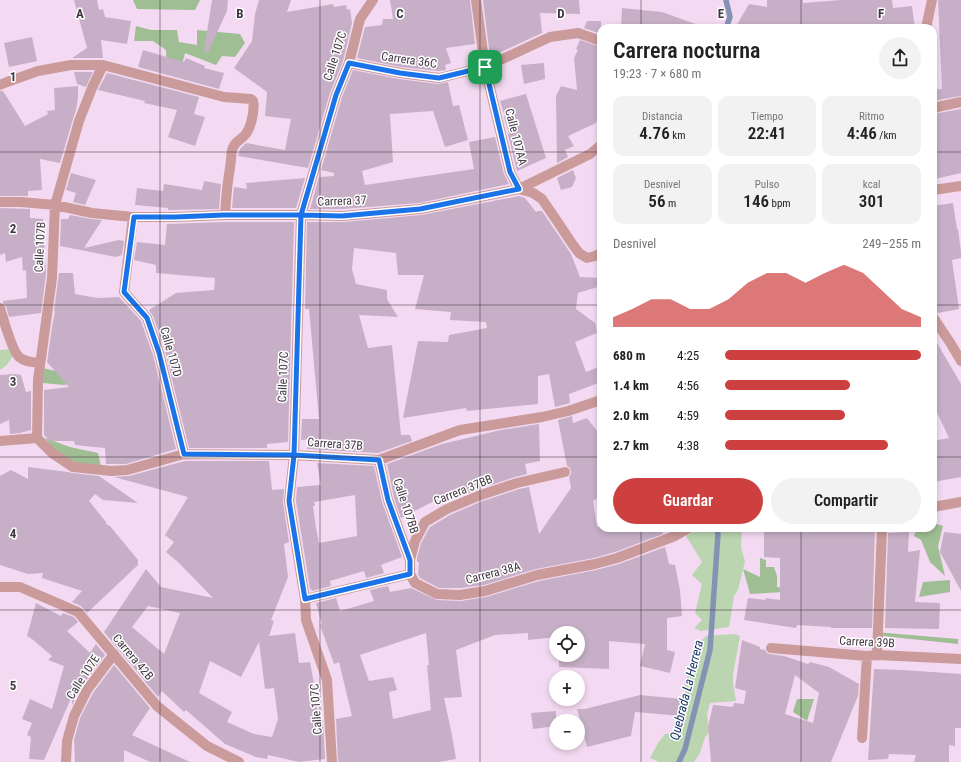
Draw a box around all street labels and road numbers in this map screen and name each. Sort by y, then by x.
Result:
street label: Calle 107C [320,29,350,82]
street label: Carrera 36C [380,49,438,71]
street label: Calle 107AA [502,107,530,167]
street label: Carrera 37 [317,193,367,209]
street label: Calle 107B [32,221,48,273]
street label: Calle 107D [157,326,185,379]
street label: Calle 107C [275,351,291,403]
street label: Carrera 37B [307,435,363,453]
street label: Carrera 37BB [432,472,494,508]
street label: Calle 107BB [390,477,422,535]
street label: Carrera 38A [464,559,522,587]
street label: Carrera 42B [110,631,156,683]
street label: Carrera 39B [839,634,895,650]
street label: Calle 107E [63,652,103,702]
street label: Calle 107C [307,683,325,735]

